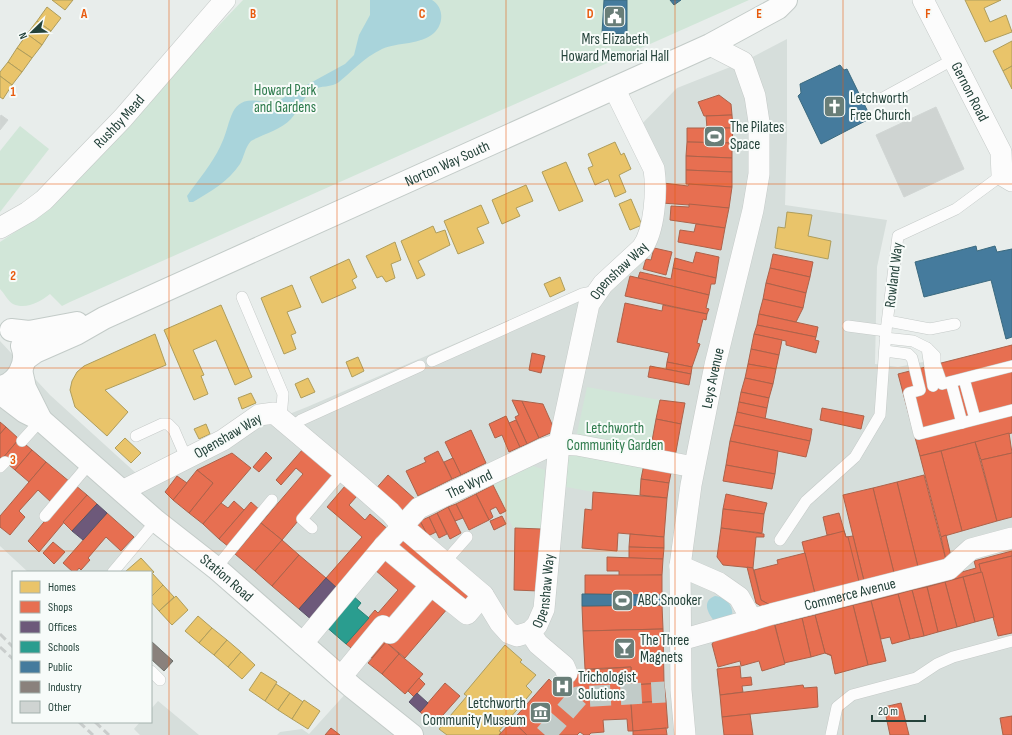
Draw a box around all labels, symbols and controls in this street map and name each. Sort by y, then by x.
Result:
public building icon: Mrs Elizabeth Howard Memorial Hall [602,3,628,29]
text: A [80,6,88,22]
text: B [250,6,256,22]
text: C [419,6,426,22]
text: D [587,6,594,22]
text: E [756,6,762,22]
text: F [925,6,931,22]
north arrow [12,12,52,52]
text: N [16,30,30,41]
place label: Mrs Elizabeth Howard Memorial Hall [561,30,669,66]
street label: Gernon Road [947,59,993,125]
park label: Howard Park and Gardens [254,81,316,117]
text: 1 [10,84,16,100]
place label: Letchworth Free Church [850,89,911,125]
street label: Rushby Mead [90,91,149,152]
church icon: Letchworth Free Church [821,94,847,120]
place label: The Pilates Space [730,118,784,154]
sports icon: The Pilates Space [701,123,727,149]
street label: Norton Way South [402,136,493,191]
street label: Openshaw Way [585,239,653,303]
street label: Rowland Way [881,241,907,309]
text: 2 [10,268,16,284]
street label: Leys Avenue [697,346,728,410]
street label: Openshaw Way [191,409,265,463]
park label: Letchworth Community Garden [567,419,663,455]
text: 3 [10,452,16,468]
street label: The Wynd [443,465,495,503]
street label: Station Road [196,550,257,606]
street label: Openshaw Way [527,553,558,631]
legend [12,571,152,723]
street label: Commerce Avenue [802,573,898,615]
text: Homes [48,580,76,595]
sports icon: ABC Snooker [609,587,635,613]
place label: ABC Snooker [637,591,703,610]
text: Shops [48,600,73,615]
text: Offices [48,620,77,635]
place label: The Three Magnets [640,631,689,667]
bar icon: The Three Magnets [611,636,637,662]
text: Schools [48,640,80,655]
text: Public [48,660,73,675]
place label: Trichologist Solutions [578,668,637,704]
hospital icon: Trichologist Solutions [550,673,576,699]
text: Industry [48,680,82,695]
place label: Letchworth Community Museum [423,694,526,730]
scale bar [872,697,925,723]
museum icon: Letchworth Community Museum [528,699,554,725]
text: Other [48,700,72,715]
text: 20 m [878,704,898,719]

